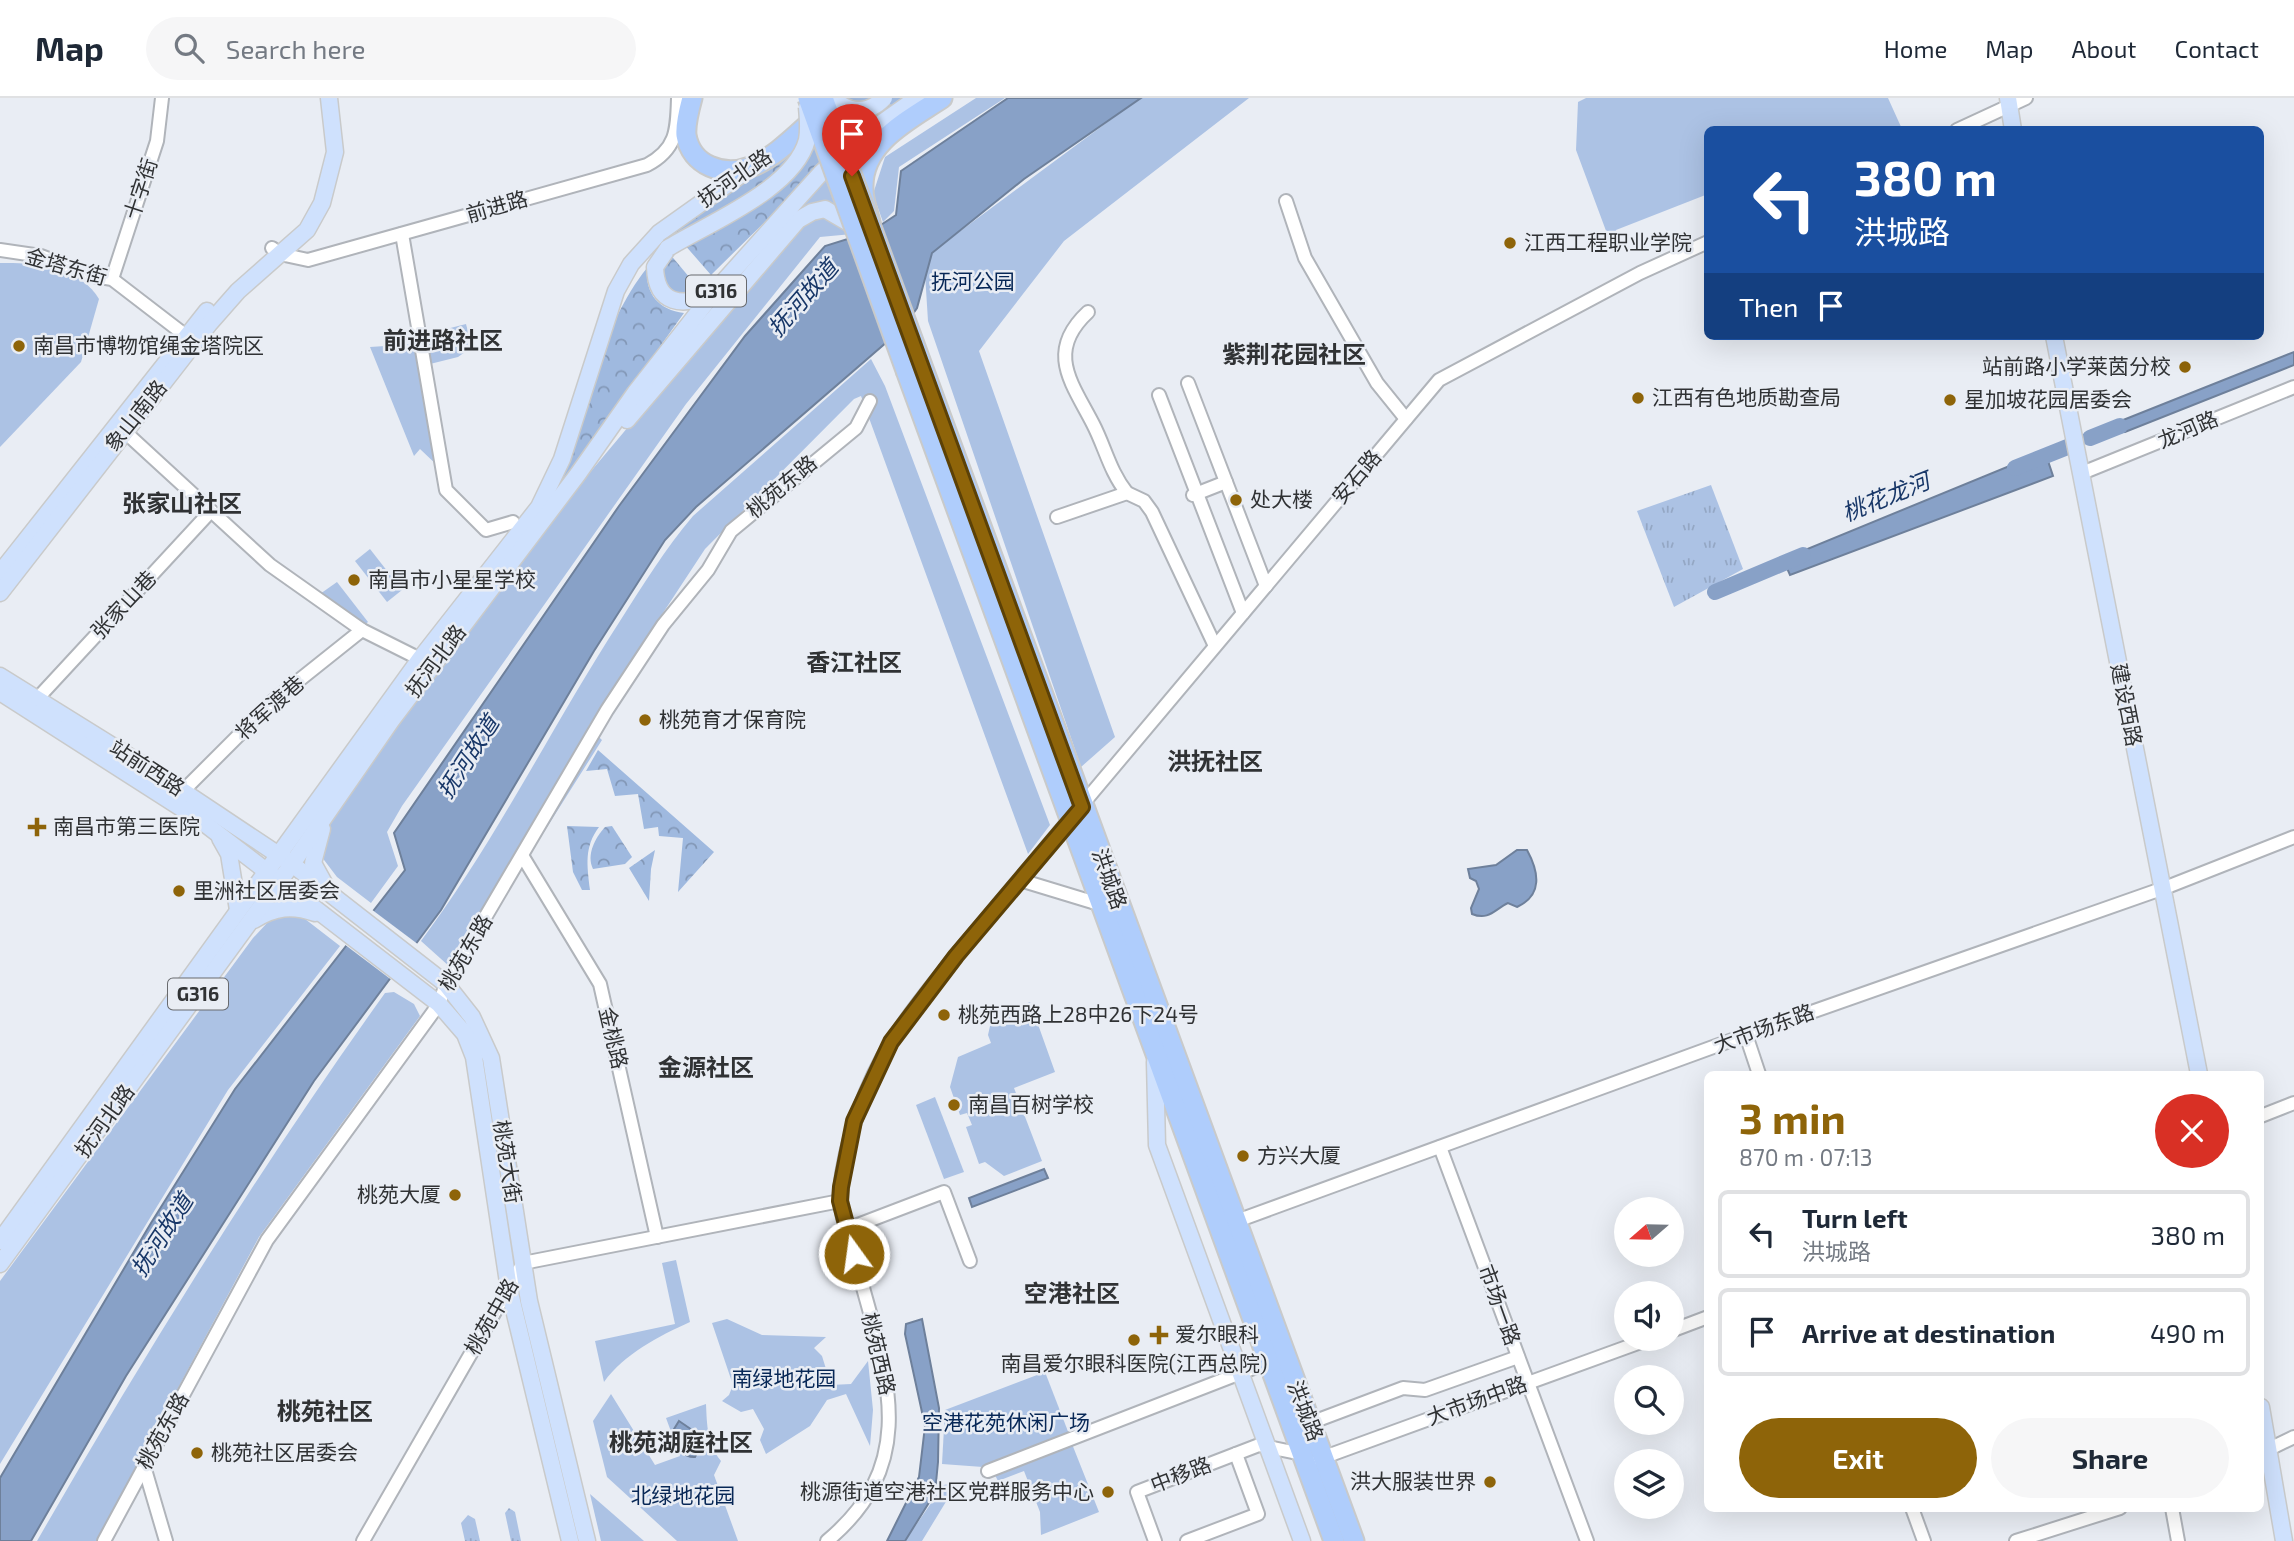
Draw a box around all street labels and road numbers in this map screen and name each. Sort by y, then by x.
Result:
street label: 抚河北路 [693,142,776,211]
street label: 十字街 [118,155,161,222]
street label: 前进路 [463,185,530,226]
street label: 金塔东街 [23,242,110,289]
road number: G316 [686,276,746,307]
street label: 象山南路 [99,375,171,456]
street label: 龙河路 [2154,405,2221,452]
street label: 安石路 [1326,444,1386,508]
street label: 桃苑东路 [741,449,821,522]
street label: 张家山巷 [85,565,161,643]
street label: 抚河北路 [400,619,470,701]
street label: 建设西路 [2107,661,2148,748]
street label: 将军渡巷 [229,669,309,744]
street label: 站前西路 [106,733,190,800]
street label: 洪城路 [1088,845,1133,912]
street label: 桃苑东路 [433,910,497,995]
road number: G316 [168,978,228,1010]
street label: 大市场东路 [1710,998,1817,1057]
street label: 金桃路 [595,1004,634,1071]
street label: 抚河北路 [69,1079,139,1161]
street label: 桃苑大街 [490,1118,527,1205]
street label: 市场一路 [1474,1261,1527,1348]
street label: 桃苑中路 [459,1274,523,1359]
street label: 桃苑西路 [858,1310,901,1397]
street label: 大市场中路 [1423,1370,1530,1429]
street label: 洪城路 [1283,1377,1329,1444]
street label: 桃苑东路 [130,1387,193,1473]
street label: 中移路 [1147,1451,1214,1497]

